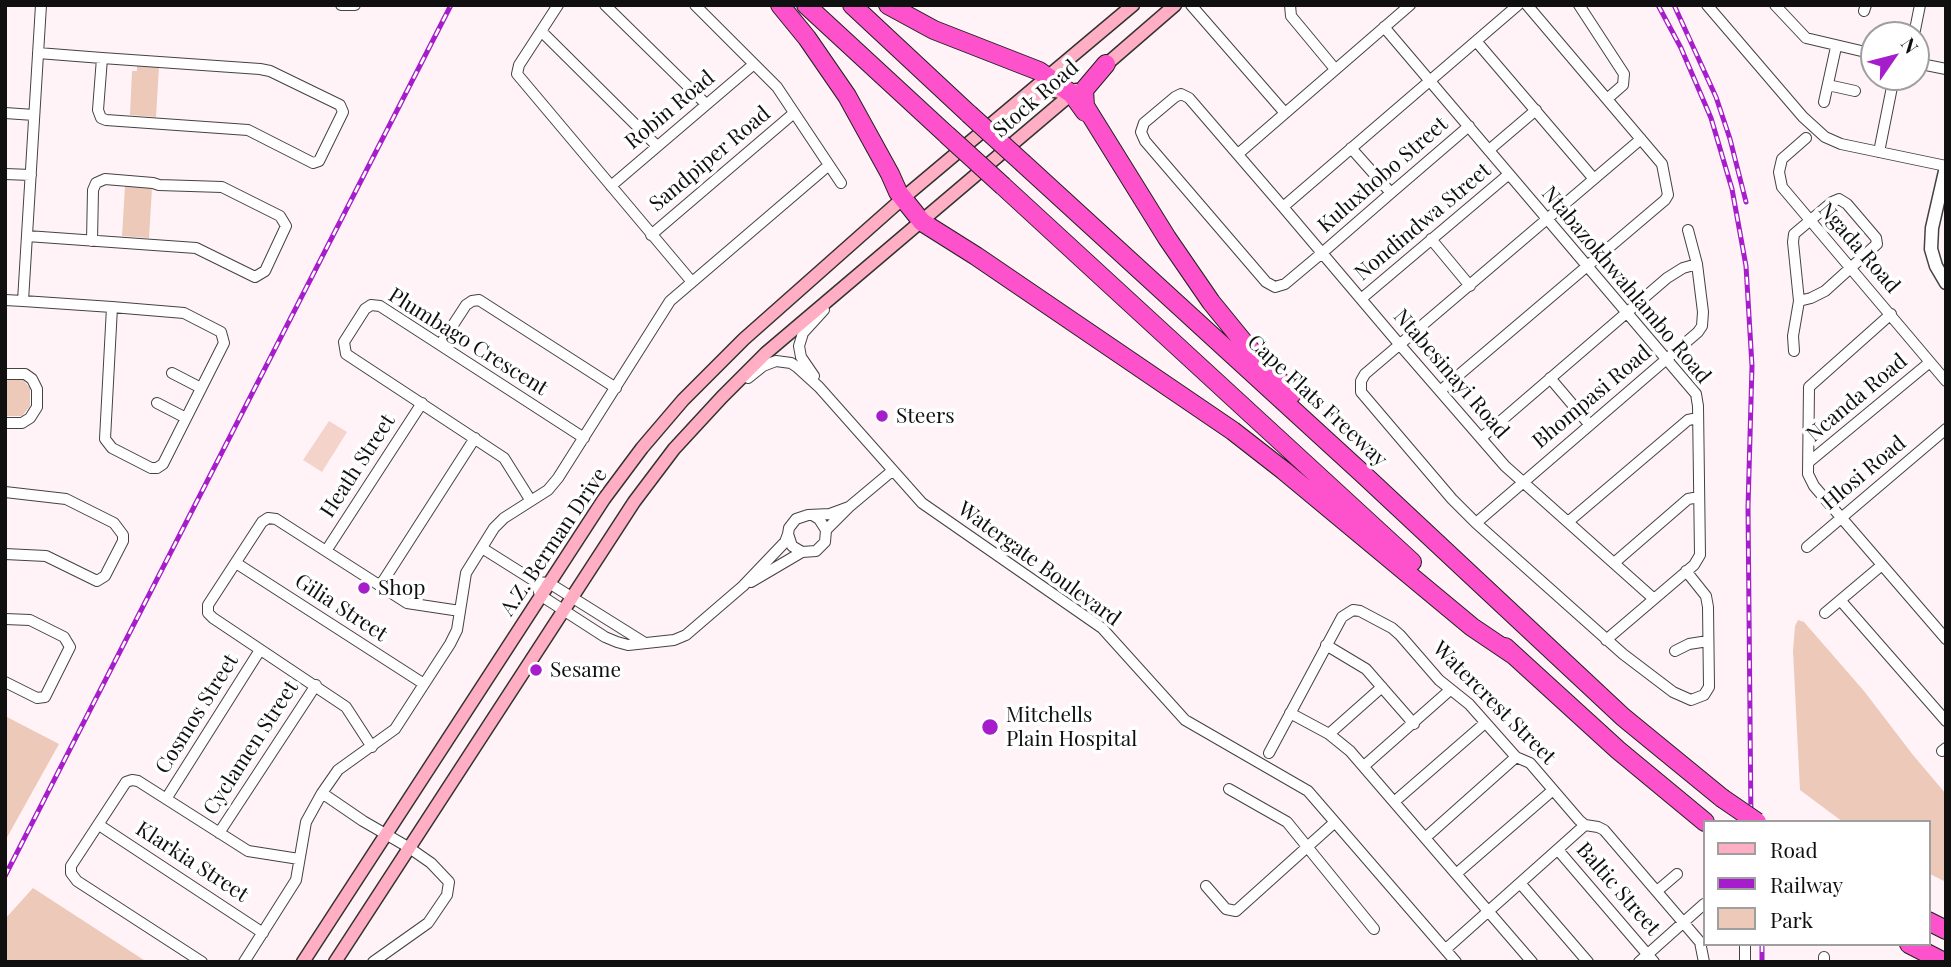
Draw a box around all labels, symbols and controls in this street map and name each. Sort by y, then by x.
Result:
north arrow [1860,21,1930,91]
text: N [1896,32,1925,58]
street label: Stock Road [988,55,1084,143]
street label: Robin Road [620,65,720,155]
street label: Sandpiper Road [644,101,776,217]
street label: Kuluxhobo Street [1313,112,1453,238]
street label: Nondindwa Street [1350,158,1496,286]
street label: Ntabazokhwahlambo Road [1536,181,1716,389]
street label: Ngada Road [1813,198,1905,298]
street label: Plumbago Crescent [384,283,552,401]
street label: Ntabesinayi Road [1388,304,1514,444]
street label: Cape Flats Freeway [1242,330,1392,472]
street label: Bhompasi Road [1528,340,1656,454]
street label: Ncanda Road [1802,349,1912,447]
place label: Steers [896,403,955,429]
marker: Steers [874,408,890,424]
street label: Heath Street [315,410,401,522]
street label: Hlosi Road [1817,431,1911,515]
street label: A.Z. Berman Drive [495,463,613,621]
street label: Watergate Boulevard [953,496,1125,632]
street label: Gilia Street [290,569,392,647]
place label: Shop [378,575,425,601]
marker: Shop [356,580,372,596]
street label: Watercrest Street [1427,636,1561,770]
street label: Cosmos Street [150,649,244,779]
place label: Sesame [550,657,621,683]
marker: Sesame [528,662,544,678]
street label: Cyclamen Street [198,676,304,820]
place label: Mitchells Plain Hospital [1006,702,1137,752]
marker: Mitchells Plain Hospital [980,717,1000,737]
street label: Klarkia Street [131,816,253,908]
legend [1702,820,1930,946]
text: Road [1770,835,1818,863]
street label: Baltic Street [1571,837,1665,941]
text: Railway [1770,870,1843,898]
text: Park [1770,905,1813,933]

